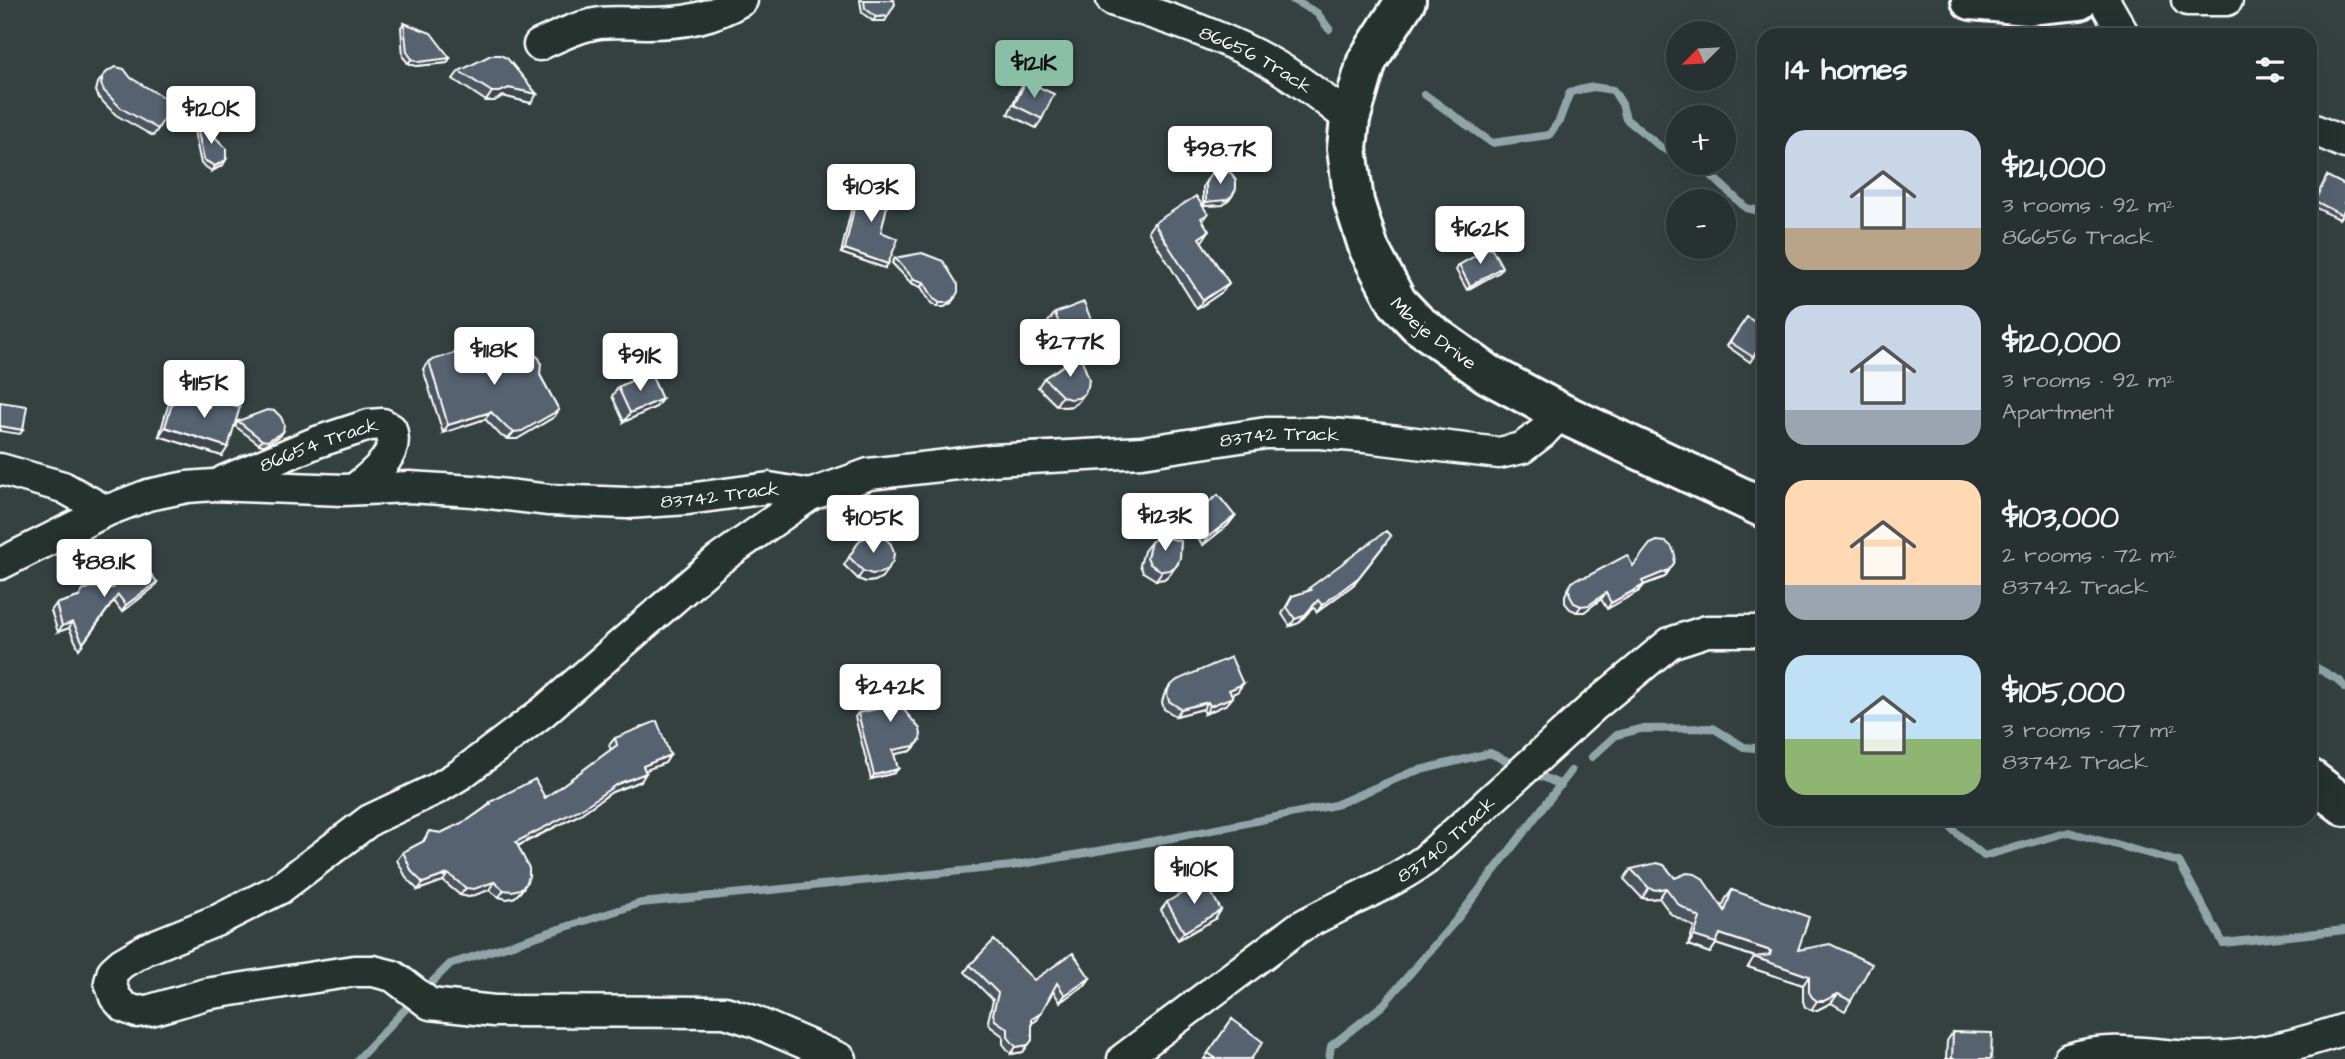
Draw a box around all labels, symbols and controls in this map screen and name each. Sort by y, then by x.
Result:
street label: 86656 Track [1195,19,1318,101]
north arrow [1666,21,1736,91]
map controls [1666,21,1736,259]
pin: $121K [985,41,1083,100]
text: $121K [1011,47,1057,79]
text: 14 homes [1785,49,1908,91]
icon: filters [2251,51,2289,89]
pin: $120K [162,86,260,146]
text: $120K [182,93,240,125]
button: + [1666,105,1736,175]
pin: $98.7K [1163,127,1277,186]
text: $98.7K [1184,133,1256,165]
text: $121,000 [2002,147,2106,189]
icon: home [1841,158,1925,242]
pin: $103K [822,164,920,224]
text: $103K [843,171,899,203]
button: − [1666,189,1736,259]
text: 3 rooms · 92 m² [2002,189,2175,221]
pin: $162K [1431,206,1529,266]
text: $162K [1451,213,1509,245]
text: 86656 Track [2002,221,2153,253]
street label: Mbeje Drive [1384,291,1482,377]
pin: $277K [1021,320,1119,379]
text: $120,000 [2002,322,2121,364]
text: $277K [1036,326,1104,358]
pin: $118K [445,328,543,387]
icon: home [1841,333,1925,417]
text: $118K [470,334,518,366]
pin: $91K [599,334,681,393]
text: $91K [619,340,661,372]
pin: $115K [155,360,253,420]
text: 3 rooms · 92 m² [2002,364,2175,396]
text: $115K [180,367,228,399]
text: Apartment [2002,396,2114,428]
street label: 86654 Track [255,412,380,480]
street label: 83742 Track [1218,421,1341,455]
street label: 83742 Track [660,476,783,516]
pin: $123K [1116,494,1214,553]
pin: $105K [824,496,922,555]
text: $103,000 [2002,497,2119,539]
text: $123K [1138,500,1192,532]
text: $105K [843,502,903,534]
icon: home [1841,508,1925,592]
text: 2 rooms · 72 m² [2002,539,2177,571]
pin: $88.1K [47,540,161,599]
text: $88.1K [73,546,135,578]
text: 83742 Track [2002,571,2148,603]
pin: $242K [841,664,939,724]
text: $242K [856,671,924,703]
text: $105,000 [2002,672,2125,714]
icon: home [1841,683,1925,767]
text: 3 rooms · 77 m² [2002,714,2177,746]
text: 83742 Track [2002,746,2148,778]
street label: 83740 Track [1392,790,1502,890]
pin: $110K [1145,846,1243,906]
text: $110K [1170,853,1218,885]

